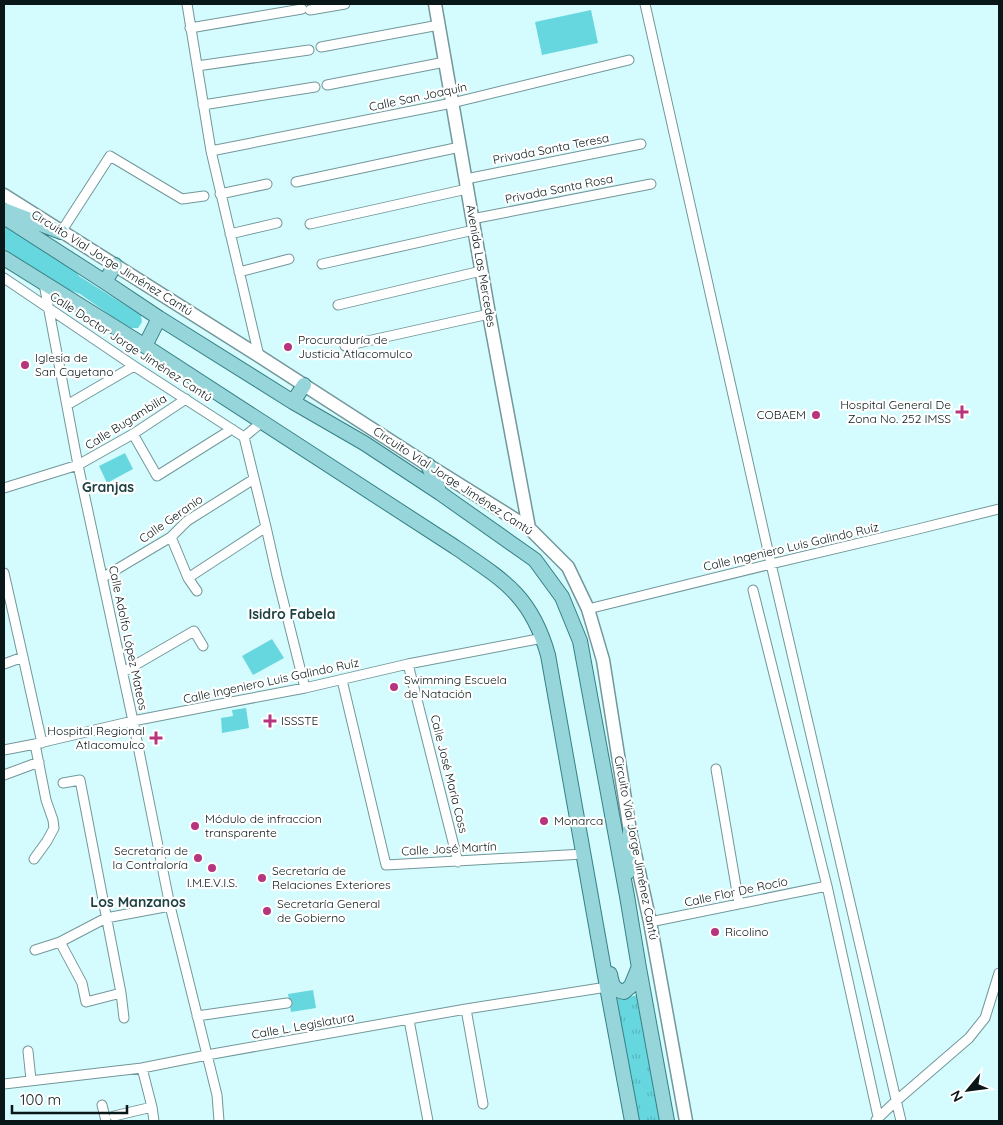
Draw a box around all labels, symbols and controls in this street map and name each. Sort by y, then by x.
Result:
street label: Calle San Joaquín [368,79,468,114]
street label: Privada Santa Teresa [492,130,610,167]
street label: Privada Santa Rosa [504,171,614,206]
street label: Avenida Las Mercedes [463,203,500,329]
street label: Circuito Vial Jorge Jiménez Cantú [29,207,196,319]
street label: Calle Doctor Jorge Jiménez Cantú [47,288,215,405]
place label: Procuraduría de Justicia Atlacomulco [298,332,412,361]
marker: Procuraduría de Justicia Atlacomulco [282,341,294,353]
place label: Iglesia de San Cayetano [35,350,113,379]
marker: Iglesia de San Cayetano [19,359,31,371]
street label: Calle Bugambilia [82,391,169,453]
place label: Hospital General De Zona No. 252 IMSS [840,397,951,426]
marker: Hospital General De Zona No. 252 IMSS [955,405,969,419]
place label: COBAEM [757,407,806,422]
marker: COBAEM [810,409,822,421]
street label: Circuito Vial Jorge Jiménez Cantú [371,423,536,538]
district label: Granjas [82,478,134,496]
street label: Calle Geranio [136,491,205,546]
street label: Calle Ingeniero Luis Galindo Ruíz [702,519,880,574]
street label: Calle Adolfo López Mateos [106,564,151,712]
district label: Isidro Fabela [248,605,336,623]
street label: Calle Ingeniero Luis Galindo Ruíz [182,654,360,706]
place label: Swimming Escuela de Natación [404,672,507,701]
marker: Swimming Escuela de Natación [388,681,400,693]
place label: ISSSTE [281,713,318,728]
street label: Calle José María Coss [427,713,472,835]
marker: ISSSTE [263,714,277,728]
place label: Hospital Regional Atlacomulco [47,723,145,752]
marker: Hospital Regional Atlacomulco [149,731,163,745]
street label: Circuito Vial Jorge Jiménez Cantú [611,754,662,941]
place label: Módulo de infraccion transparente [205,811,322,840]
place label: Monarca [554,813,603,828]
marker: Monarca [538,815,550,827]
marker: Módulo de infraccion transparente [189,820,201,832]
street label: Calle José Martín [401,839,497,858]
place label: Secretaria de la Contraloría [113,843,188,872]
marker: Secretaria de la Contraloría [192,852,204,864]
marker: I.M.E.V.I.S. [206,862,218,874]
place label: Secretaría de Relaciones Exteriores [272,863,391,892]
marker: Secretaría de Relaciones Exteriores [256,872,268,884]
street label: Calle Flor De Rocío [683,873,789,910]
place label: I.M.E.V.I.S. [187,875,237,890]
district label: Los Manzanos [90,893,186,911]
place label: Secretaría General de Gobierno [277,896,380,925]
marker: Secretaría General de Gobierno [261,905,273,917]
place label: Ricolino [725,924,769,939]
marker: Ricolino [709,926,721,938]
street label: Calle L. Legislatura [250,1009,355,1042]
north arrow [943,1065,993,1115]
scale bar [12,1082,128,1114]
text: N [946,1087,967,1105]
text: 100 m [20,1090,61,1109]

